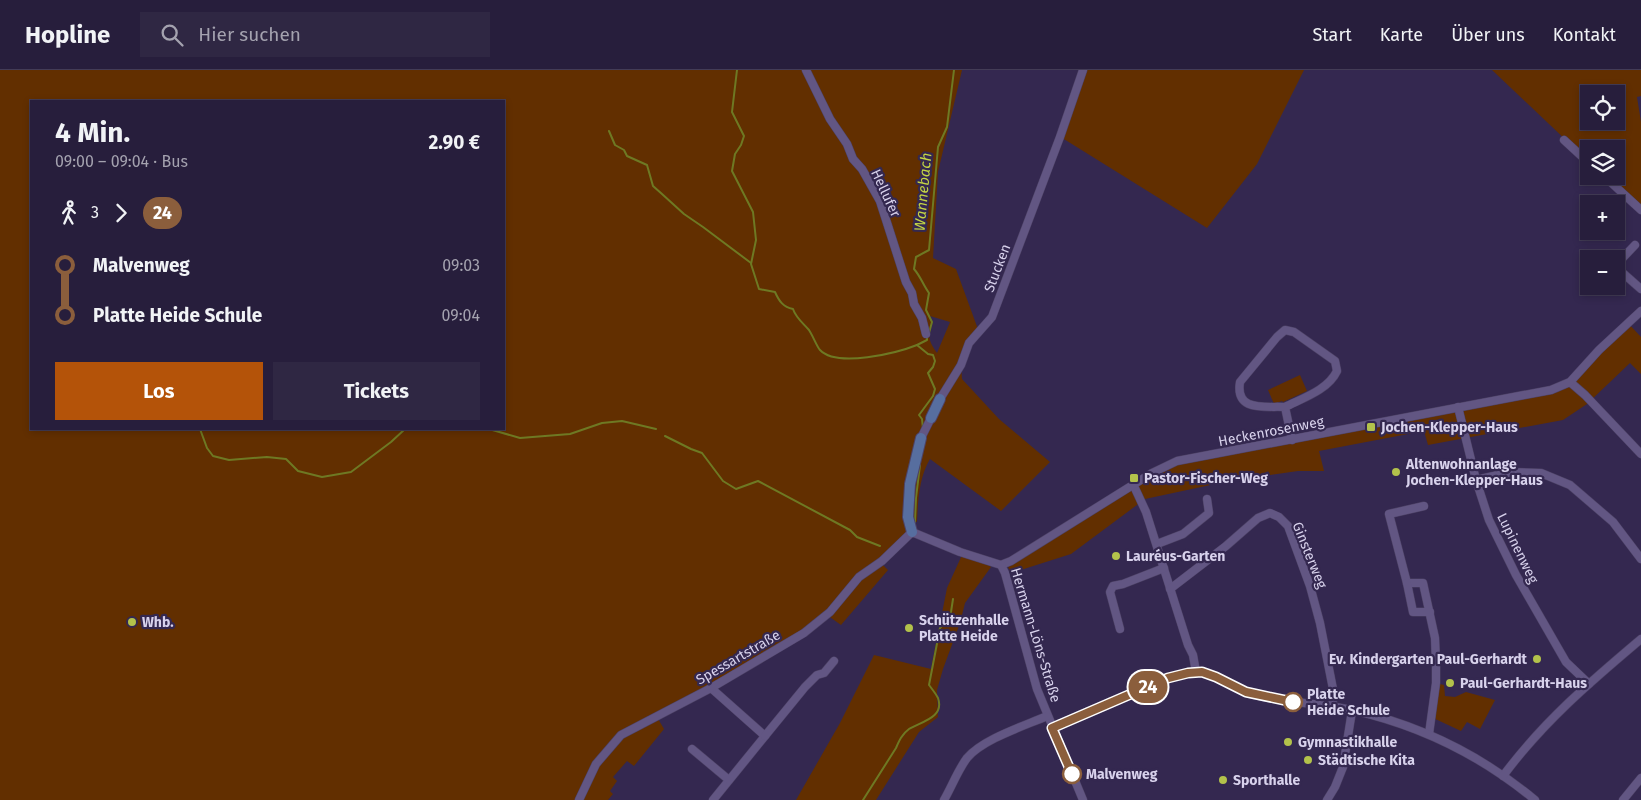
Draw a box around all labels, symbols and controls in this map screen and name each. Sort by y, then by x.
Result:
search box [140,12,490,57]
text: Hopline [25,21,110,49]
icon: search [158,21,186,49]
text: Hier suchen [198,23,301,46]
text: Start [1312,24,1352,46]
text: Karte [1380,24,1423,46]
text: Über uns [1451,24,1525,46]
text: Kontakt [1553,24,1616,46]
map controls [1580,85,1625,295]
button: locate [1580,85,1625,130]
text: 4 Min. [55,116,130,149]
text: 2.90 € [429,131,480,154]
button: layers [1580,140,1625,185]
text: 09:00 – 09:04 · Bus [55,152,188,171]
water label: Wannebach [911,152,935,232]
street label: Hellufer [867,166,904,220]
button: + [1580,195,1625,240]
icon: walk [55,199,83,227]
icon: forward [107,199,135,227]
text: 24 [153,202,172,224]
text: 3 [91,203,99,222]
street label: Stucken [980,242,1014,295]
button: − [1580,250,1625,295]
text: Malvenweg [93,254,190,277]
text: 09:03 [442,256,480,275]
text: Platte Heide Schule [93,304,262,327]
text: 09:04 [442,306,480,325]
button: Los [55,362,263,420]
button: Tickets [273,362,480,420]
street label: Heckenrosenweg [1217,413,1326,450]
place label: Jochen-Klepper-Haus [1380,419,1518,436]
marker: Jochen-Klepper-Haus [1365,421,1377,433]
place label: Altenwohnanlage Jochen-Klepper-Haus [1405,456,1543,489]
marker: Altenwohnanlage Jochen-Klepper-Haus [1390,466,1402,478]
place label: Pastor-Fischer-Weg [1144,470,1268,487]
marker: Pastor-Fischer-Weg [1128,472,1140,484]
street label: Lupinenweg [1493,510,1542,587]
street label: Ginsterweg [1288,519,1331,592]
place label: Lauréus-Garten [1126,548,1225,565]
marker: Lauréus-Garten [1110,550,1122,562]
street label: Hermann-Löns-Straße [1007,566,1064,705]
place label: Schützenhalle Platte Heide [919,612,1009,645]
place label: Whb. [142,614,174,631]
marker: Whb. [126,616,138,628]
marker: Schützenhalle Platte Heide [903,622,915,634]
street label: Spessartstraße [693,626,783,688]
place label: Ev. Kindergarten Paul-Gerhardt [1329,651,1528,668]
marker: Ev. Kindergarten Paul-Gerhardt [1531,653,1543,665]
line badge: 24 [1126,671,1170,703]
place label: Paul-Gerhardt-Haus [1460,675,1587,692]
text: 24 [1139,676,1157,698]
marker: Paul-Gerhardt-Haus [1444,677,1456,689]
place label: Platte Heide Schule [1307,686,1390,719]
marker: Platte Heide Schule [1283,692,1303,712]
place label: Gymnastikhalle [1298,734,1397,751]
marker: Gymnastikhalle [1282,736,1294,748]
place label: Städtische Kita [1318,752,1415,769]
marker: Städtische Kita [1302,754,1314,766]
marker: Malvenweg [1062,764,1082,784]
place label: Malvenweg [1086,766,1158,783]
place label: Sporthalle [1233,772,1300,789]
marker: Sporthalle [1217,774,1229,786]

